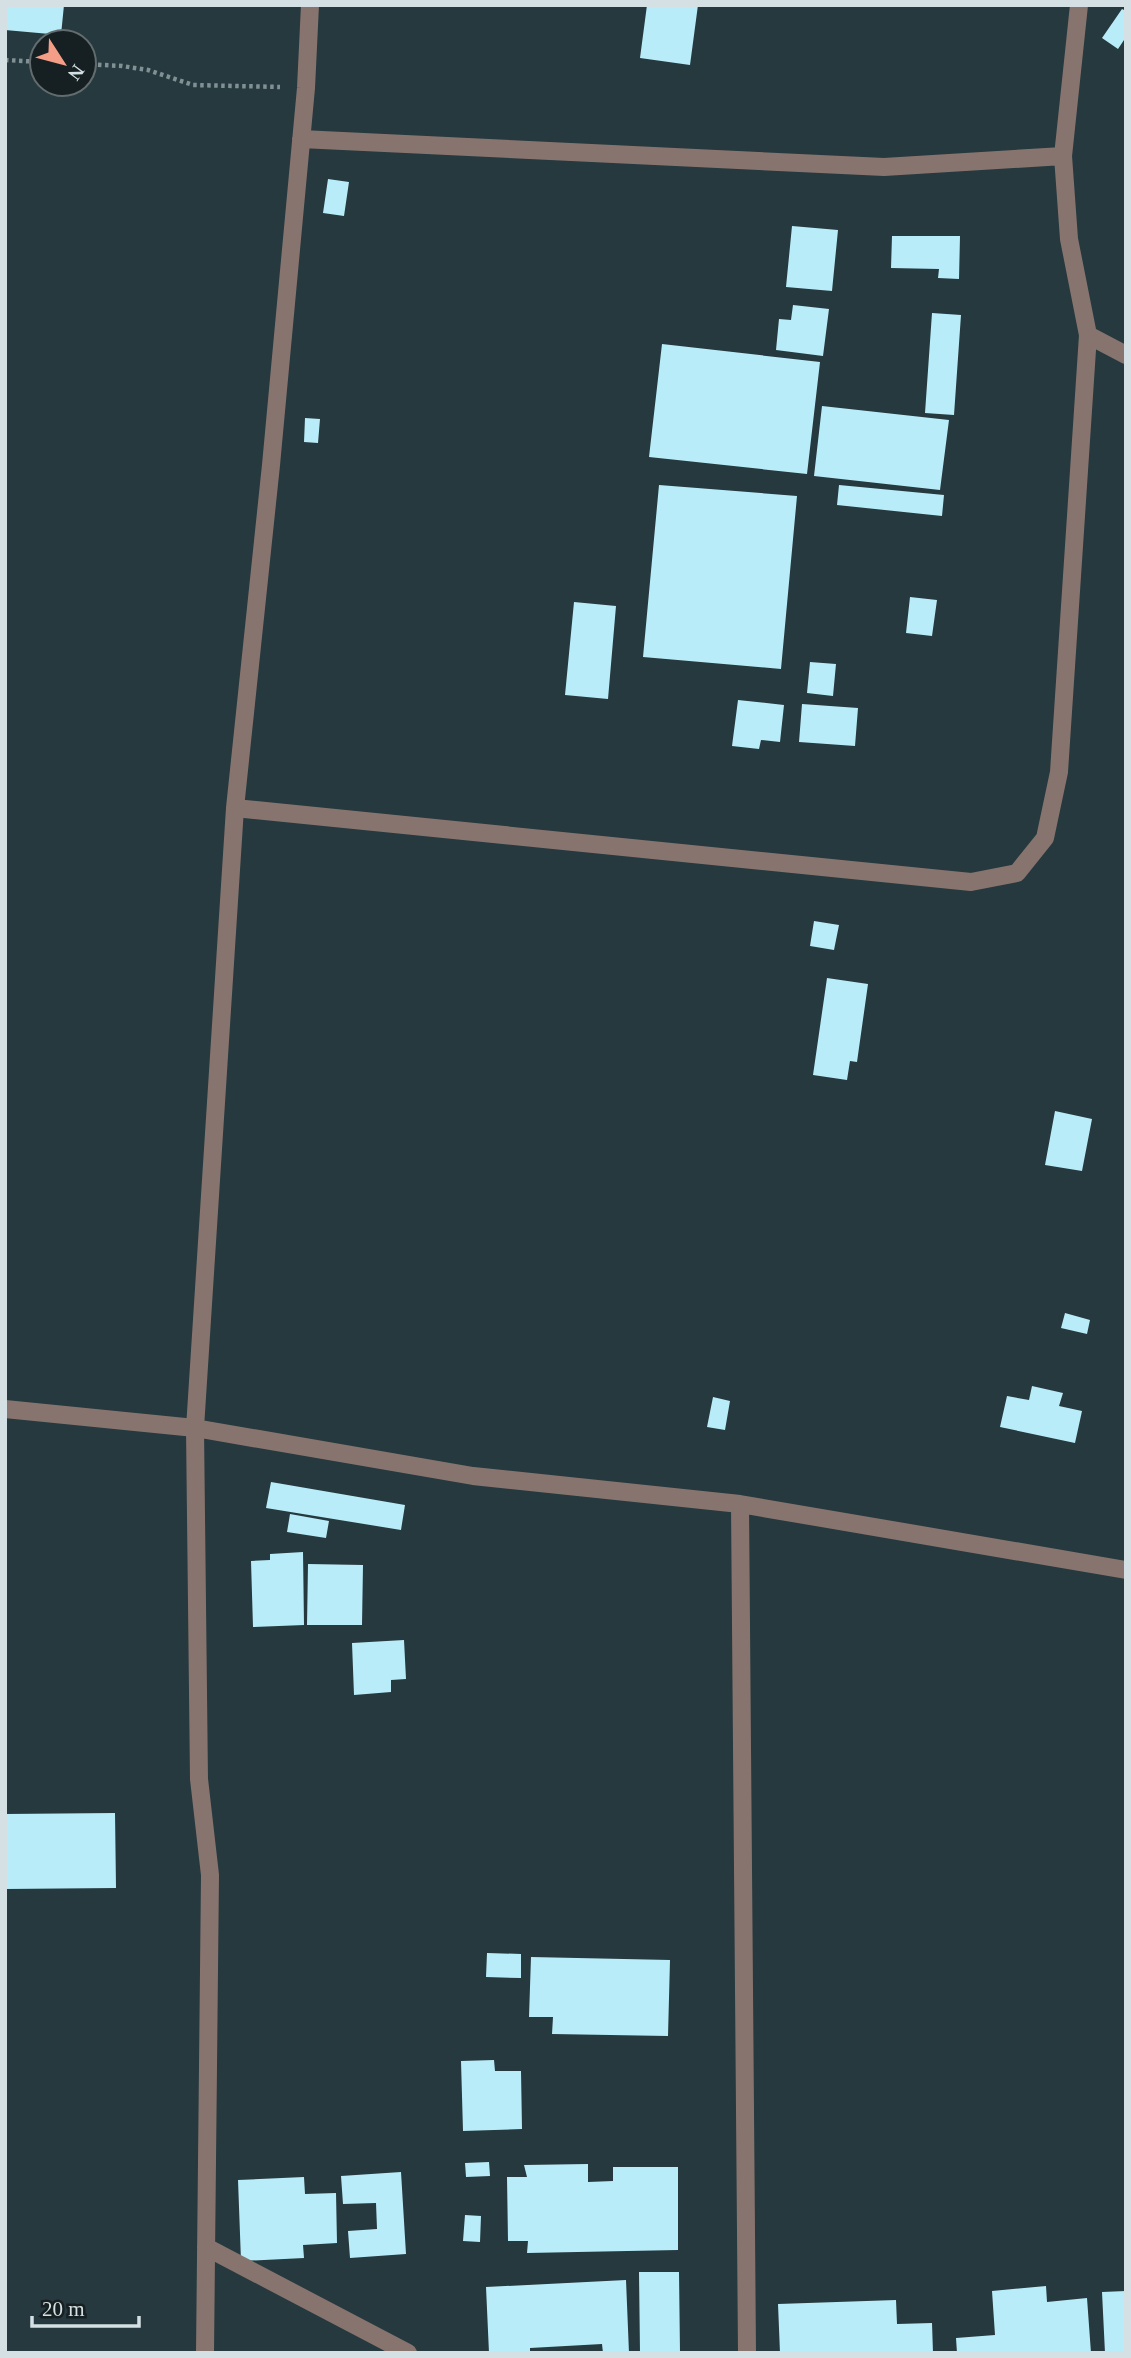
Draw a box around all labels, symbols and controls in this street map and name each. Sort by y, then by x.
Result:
north arrow [28,28,98,98]
text: N [64,61,89,85]
scale bar [32,2284,138,2328]
text: 20 m [42,2297,85,2321]

